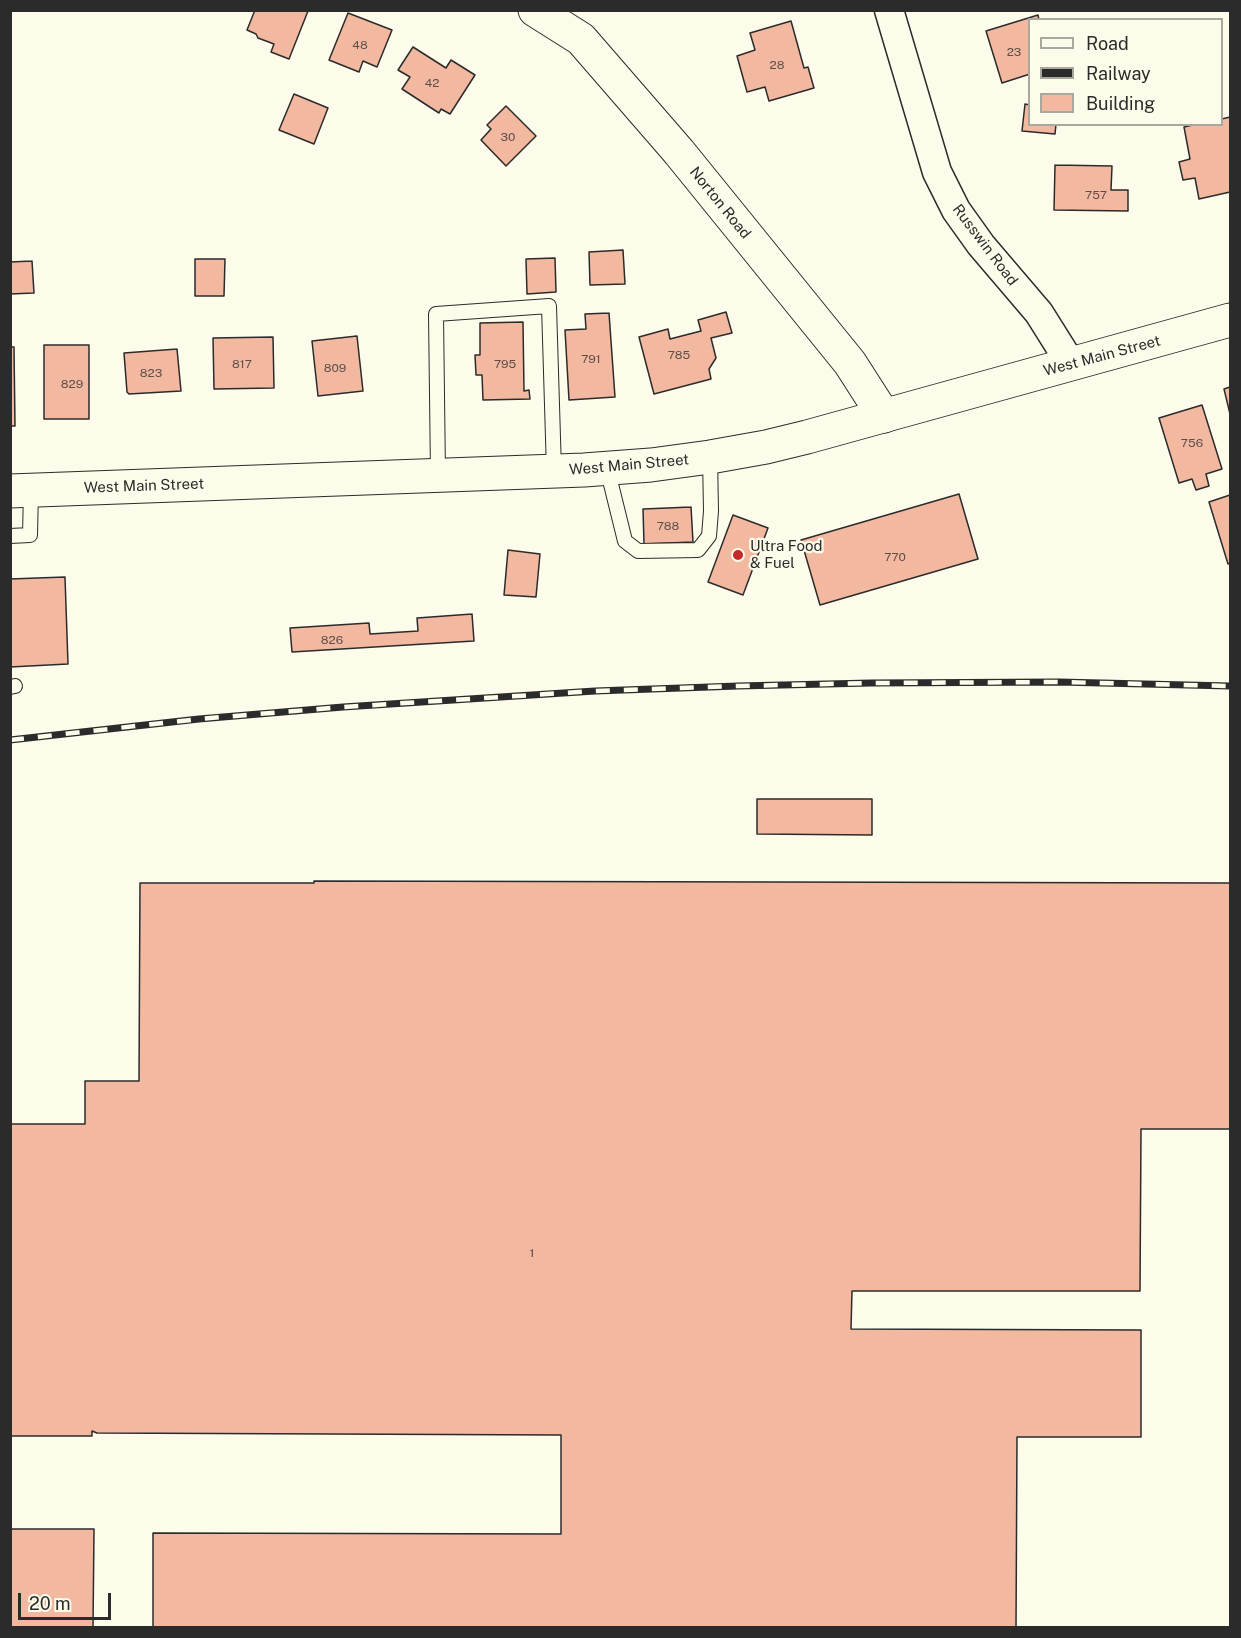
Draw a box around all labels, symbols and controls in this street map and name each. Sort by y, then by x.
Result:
legend [1028,18,1223,126]
text: Road [1086,33,1129,54]
house number: 48 [352,38,368,52]
house number: 23 [1007,45,1021,59]
house number: 28 [770,58,784,72]
text: Railway [1086,63,1151,84]
house number: 42 [425,76,439,90]
text: Building [1086,93,1155,114]
house number: 30 [501,130,515,144]
street label: Norton Road [686,163,754,243]
house number: 757 [1085,188,1107,202]
street label: Russwin Road [949,201,1021,289]
street label: West Main Street [1042,332,1162,380]
house number: 785 [668,348,690,362]
house number: 791 [581,352,601,366]
house number: 817 [232,357,252,371]
house number: 795 [494,357,516,371]
house number: 809 [324,361,346,375]
house number: 823 [140,366,162,380]
house number: 829 [61,377,83,391]
house number: 756 [1181,436,1203,450]
street label: West Main Street [568,451,690,479]
street label: West Main Street [84,475,204,497]
house number: 788 [657,519,679,533]
place label: Ultra Food & Fuel [750,537,822,572]
marker: Ultra Food & Fuel [731,548,745,562]
house number: 770 [884,550,906,564]
house number: 826 [321,633,343,647]
house number: 1 [530,1246,534,1260]
scale bar [21,1581,114,1619]
text: 20 m [29,1593,71,1614]

